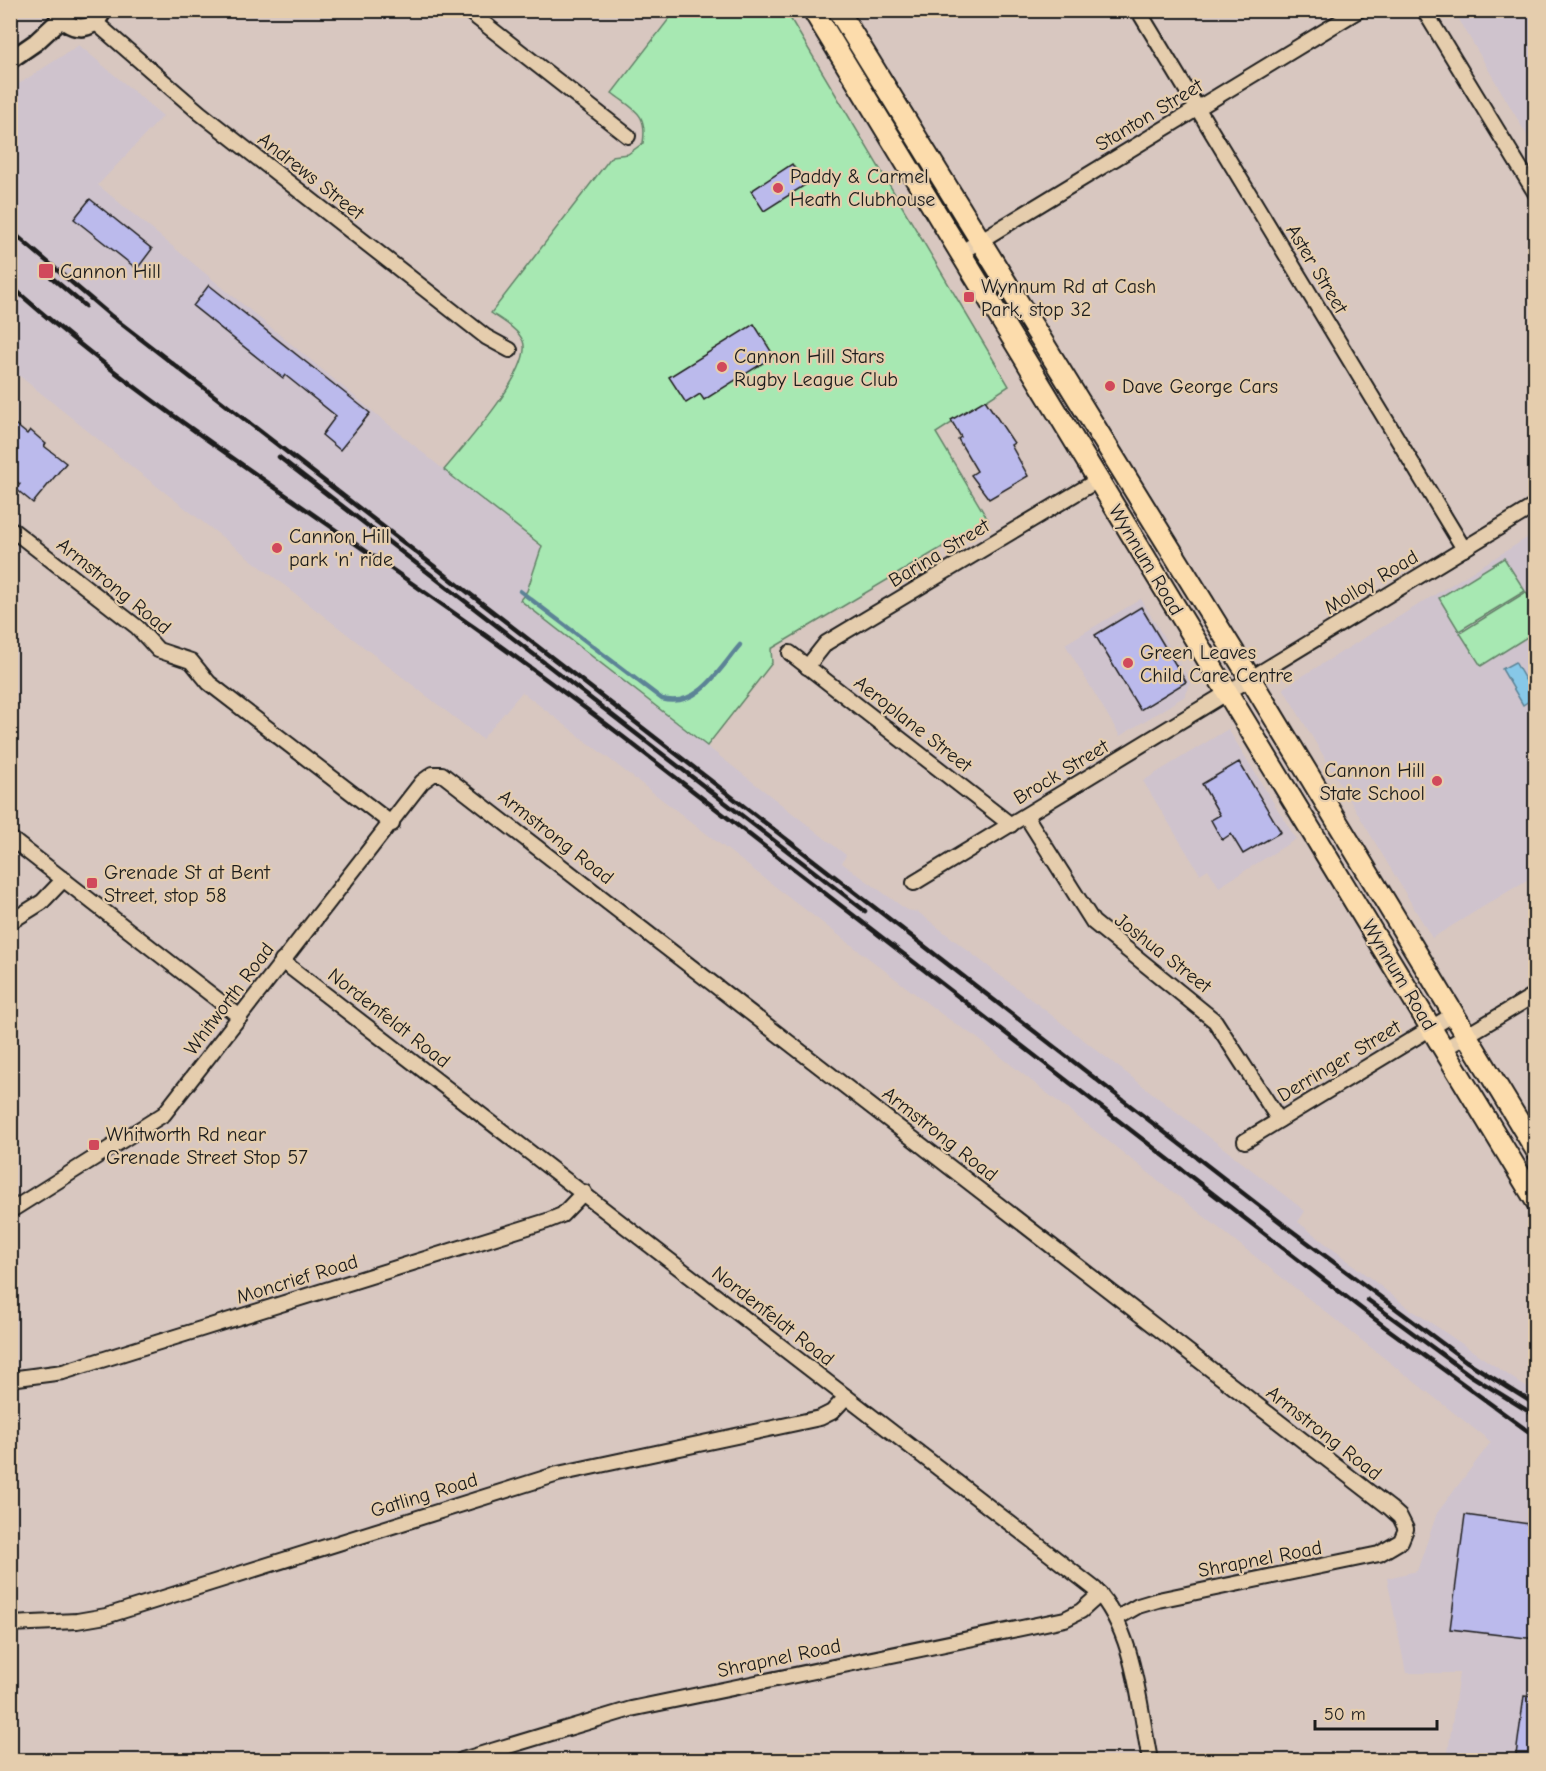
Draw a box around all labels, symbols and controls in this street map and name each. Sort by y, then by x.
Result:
street label: Stanton Street [1091,73,1208,156]
street label: Andrews Street [254,128,369,225]
place label: Paddy & Carmel Heath Clubhouse [790,165,935,211]
marker: Paddy & Carmel Heath Clubhouse [771,181,785,195]
street label: Aster Street [1281,220,1353,319]
place label: Cannon Hill [60,260,161,283]
marker: Cannon Hill [37,262,55,280]
place label: Wynnum Rd at Cash Park, stop 32 [981,275,1156,321]
marker: Wynnum Rd at Cash Park, stop 32 [962,290,976,304]
place label: Cannon Hill Stars Rugby League Club [734,345,898,391]
marker: Cannon Hill Stars Rugby League Club [715,360,729,374]
place label: Dave George Cars [1122,375,1278,398]
marker: Dave George Cars [1103,379,1117,393]
street label: Wynnum Road [1104,500,1188,620]
street label: Barina Street [884,513,995,592]
place label: Cannon Hill park 'n' ride [289,525,393,571]
street label: Armstrong Road [52,533,176,639]
marker: Cannon Hill park 'n' ride [270,541,284,555]
street label: Molloy Road [1320,545,1422,619]
place label: Green Leaves Child Care Centre [1140,641,1293,687]
marker: Green Leaves Child Care Centre [1121,656,1135,670]
street label: Aeroplane Street [850,671,977,778]
street label: Brock Street [1009,734,1114,809]
place label: Cannon Hill State School [1320,759,1425,805]
marker: Cannon Hill State School [1430,774,1444,788]
street label: Armstrong Road [494,785,618,889]
place label: Grenade St at Bent Street, stop 58 [104,861,271,907]
marker: Grenade St at Bent Street, stop 58 [85,876,99,890]
street label: Joshua Street [1110,908,1217,999]
street label: Wynnum Road [1357,915,1441,1035]
street label: Whitworth Road [179,938,279,1060]
street label: Nordenfeldt Road [323,963,455,1073]
street label: Derringer Street [1273,1015,1406,1107]
street label: Armstrong Road [878,1082,1002,1186]
place label: Whitworth Rd near Grenade Street Stop 57 [106,1123,308,1169]
marker: Whitworth Rd near Grenade Street Stop 57 [87,1138,101,1152]
street label: Moncrief Road [233,1250,361,1308]
street label: Nordenfeldt Road [707,1261,839,1371]
street label: Armstrong Road [1262,1381,1386,1485]
street label: Gatling Road [368,1468,480,1522]
street label: Shrapnel Road [1196,1536,1324,1582]
street label: Shrapnel Road [715,1634,843,1682]
scale bar [1315,1693,1436,1731]
text: 50 m [1324,1704,1366,1725]

